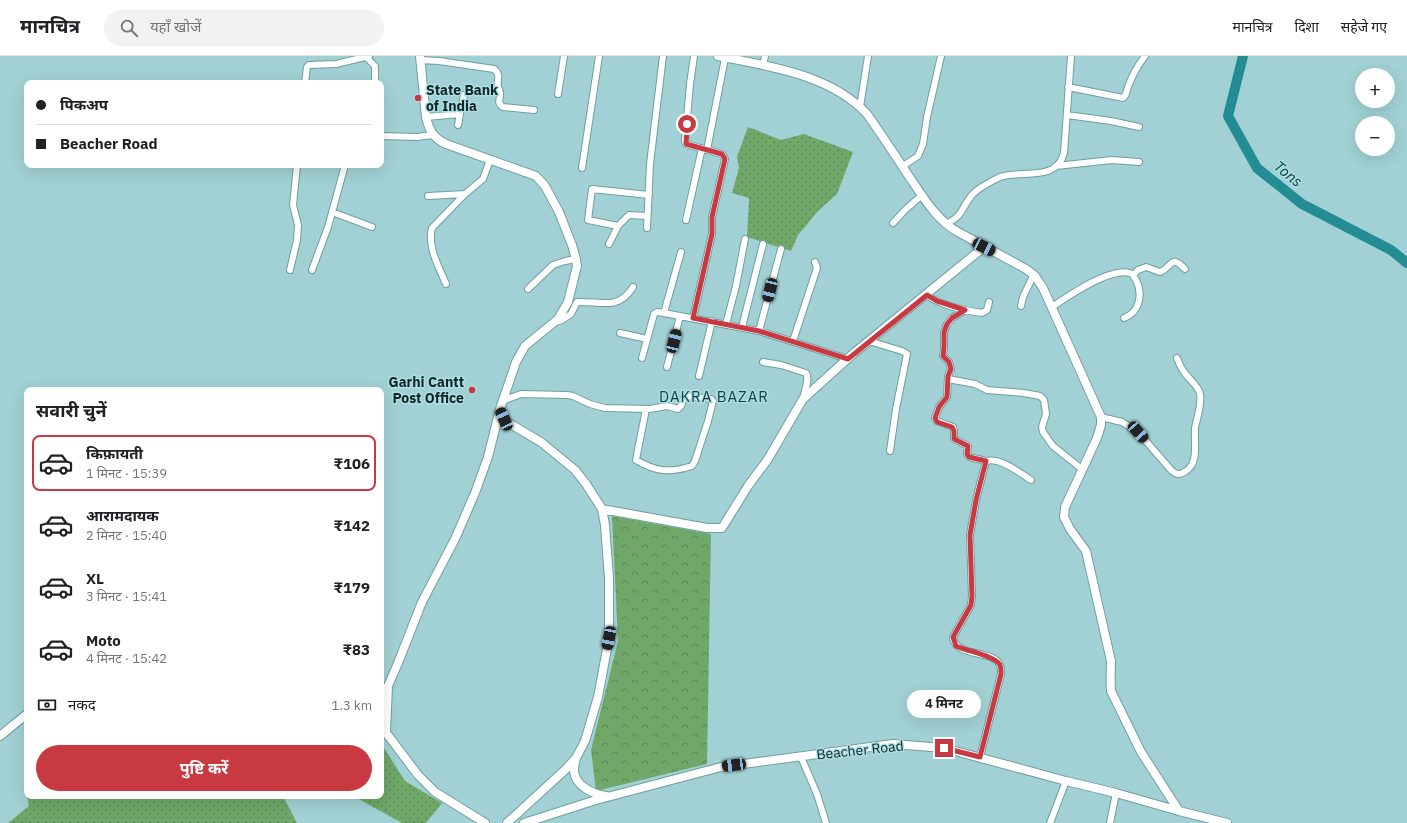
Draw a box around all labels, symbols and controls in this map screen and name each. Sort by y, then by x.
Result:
search box [104,10,384,46]
text: मानचित्र [20,14,80,38]
icon: search [118,17,140,39]
text: यहाँ खोजें [150,17,201,36]
text: मानचित्र [1233,18,1273,36]
text: दिशा [1295,18,1319,36]
text: सहेजे गए [1341,18,1387,36]
map controls [1355,68,1395,156]
button: + [1355,68,1395,108]
place label: State Bank of India [426,81,499,115]
marker: State Bank of India [413,93,423,103]
text: पिकअप [60,95,108,114]
route start [678,115,696,133]
button: − [1355,116,1395,156]
text: Beacher Road [60,134,158,153]
water label: Tons [1270,156,1306,191]
car [971,236,997,258]
car [761,277,779,303]
car [665,328,683,354]
place label: Garhi Cantt Post Office [389,373,464,407]
marker: Garhi Cantt Post Office [467,385,477,395]
district label: DAKRA BAZAR [659,387,769,406]
text: सवारी चुनें [36,399,106,422]
car [493,406,515,432]
car [1126,419,1150,445]
text: किफ़ायती [86,444,143,463]
icon: car [38,445,74,481]
text: ₹106 [334,454,370,473]
text: 1 मिनट · 15:39 [86,465,167,482]
text: आरामदायक [86,506,159,525]
icon: car [38,507,74,543]
text: ₹142 [334,516,370,535]
text: 2 मिनट · 15:40 [86,527,167,544]
icon: car [38,569,74,605]
text: XL [86,569,104,588]
text: ₹179 [334,578,370,597]
text: 3 मिनट · 15:41 [86,588,167,605]
car [601,625,617,651]
icon: car [38,631,74,667]
text: Moto [86,631,121,650]
text: ₹83 [343,640,370,659]
text: 4 मिनट · 15:42 [86,650,167,667]
callout: 4 मिनट [907,690,981,718]
icon: cash [36,694,58,716]
text: नकद [68,695,96,714]
text: 4 मिनट [925,695,963,712]
text: 1.3 km [332,697,372,714]
street label: Beacher Road [815,736,905,764]
route end [935,739,953,757]
button: पुष्टि करें [36,745,372,791]
car [721,758,747,772]

